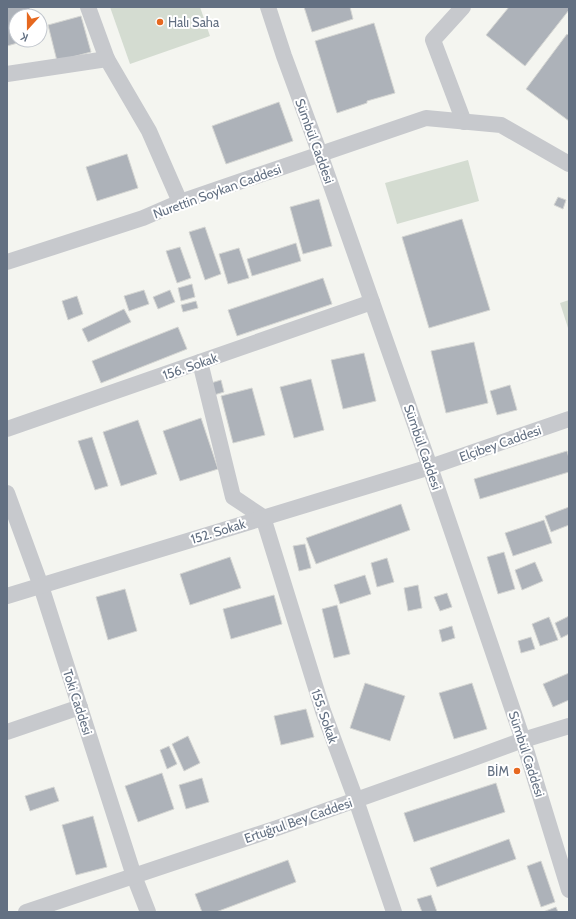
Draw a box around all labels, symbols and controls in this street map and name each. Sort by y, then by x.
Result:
north arrow [8,8,48,48]
place label: Halı Saha [168,14,220,30]
marker: Halı Saha [155,17,165,27]
text: K [19,30,30,45]
street label: Sümbül Caddesi [292,96,338,186]
street label: Nurettin Soykan Caddesi [151,160,283,222]
street label: 156. Sokak [161,349,220,383]
street label: Sümbül Caddesi [401,402,445,492]
street label: Elçibey Caddesi [457,421,543,465]
street label: 152. Sokak [189,515,247,547]
street label: Toki Caddesi [60,667,96,737]
street label: 155. Sokak [308,687,342,745]
street label: Sümbül Caddesi [506,709,548,799]
place label: BİM [487,763,509,779]
marker: BİM [512,766,522,776]
street label: Ertuğrul Bey Caddesi [242,794,354,846]

